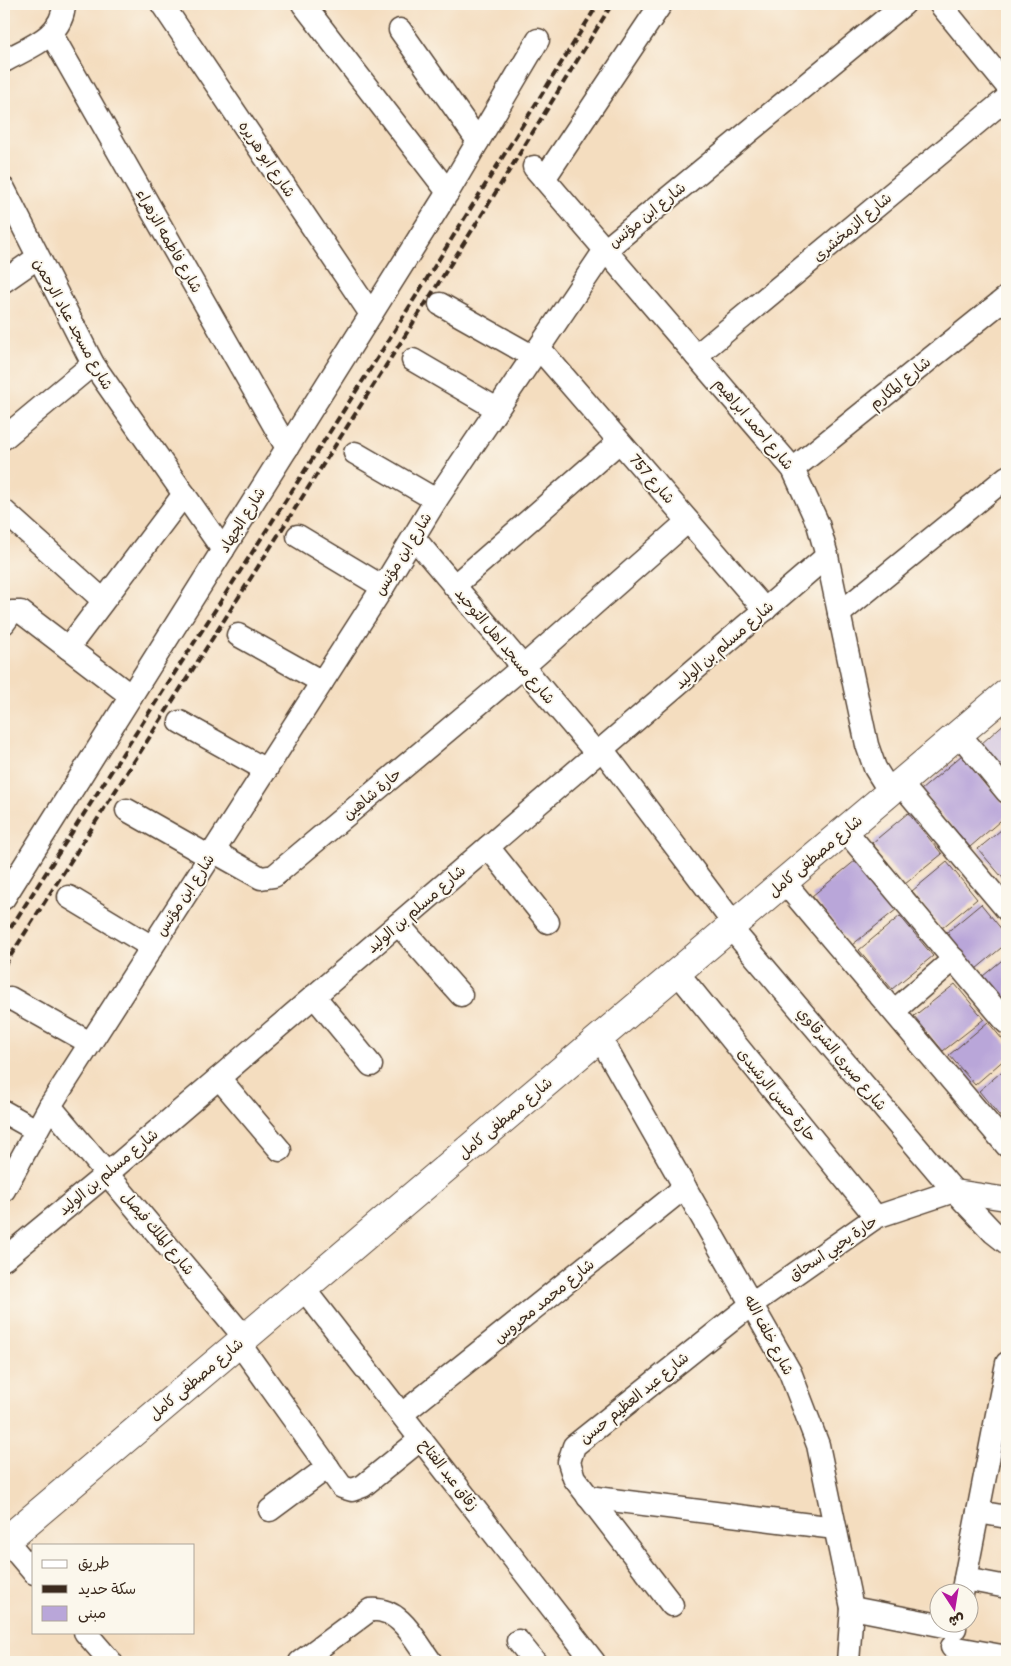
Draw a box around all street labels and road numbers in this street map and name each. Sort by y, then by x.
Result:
street label: شارع ابو هريره [234,117,299,201]
street label: شارع ابن مؤنس [605,178,690,252]
street label: شارع فاطمه الزهراء [131,186,206,297]
street label: شارع الزمخشرى [809,189,896,266]
street label: شارع مسجد عباد الرحمن [28,255,117,393]
street label: شارع المكارم [866,353,936,415]
street label: شارع احمد ابراهيم [708,375,798,475]
street label: شارع 757 [625,451,678,508]
street label: شارع الجهاد [215,484,270,556]
street label: شارع ابن مؤنس [370,509,436,599]
street label: شارع مسجد اهل التوحيد [450,584,559,708]
street label: شارع مسلم بن الوليد [671,597,779,695]
street label: حارة شاهين [339,764,406,824]
street label: شارع مصطفى كامل [764,811,866,901]
street label: شارع ابن مؤنس [152,851,219,940]
street label: شارع مسلم بن الوليد [363,861,471,959]
street label: شارع صبرى الشرقاوي [792,1004,890,1116]
street label: حارة حسن الرشيدى [733,1044,820,1146]
street label: شارع مصطفى كامل [454,1073,556,1163]
street label: شارع مسلم بن الوليد [54,1125,164,1221]
street label: شارع الملك فيصل [117,1187,198,1279]
street label: حارة يحيي اسحاق [785,1212,883,1288]
street label: شارع محمد محروس [490,1255,598,1348]
street label: شارع خلف الله [739,1292,798,1379]
street label: شارع مصطفى كامل [145,1334,247,1424]
street label: شارع عبد العظيم حسن [576,1348,694,1449]
street label: زقاق عبد الفتاح [415,1436,482,1515]

